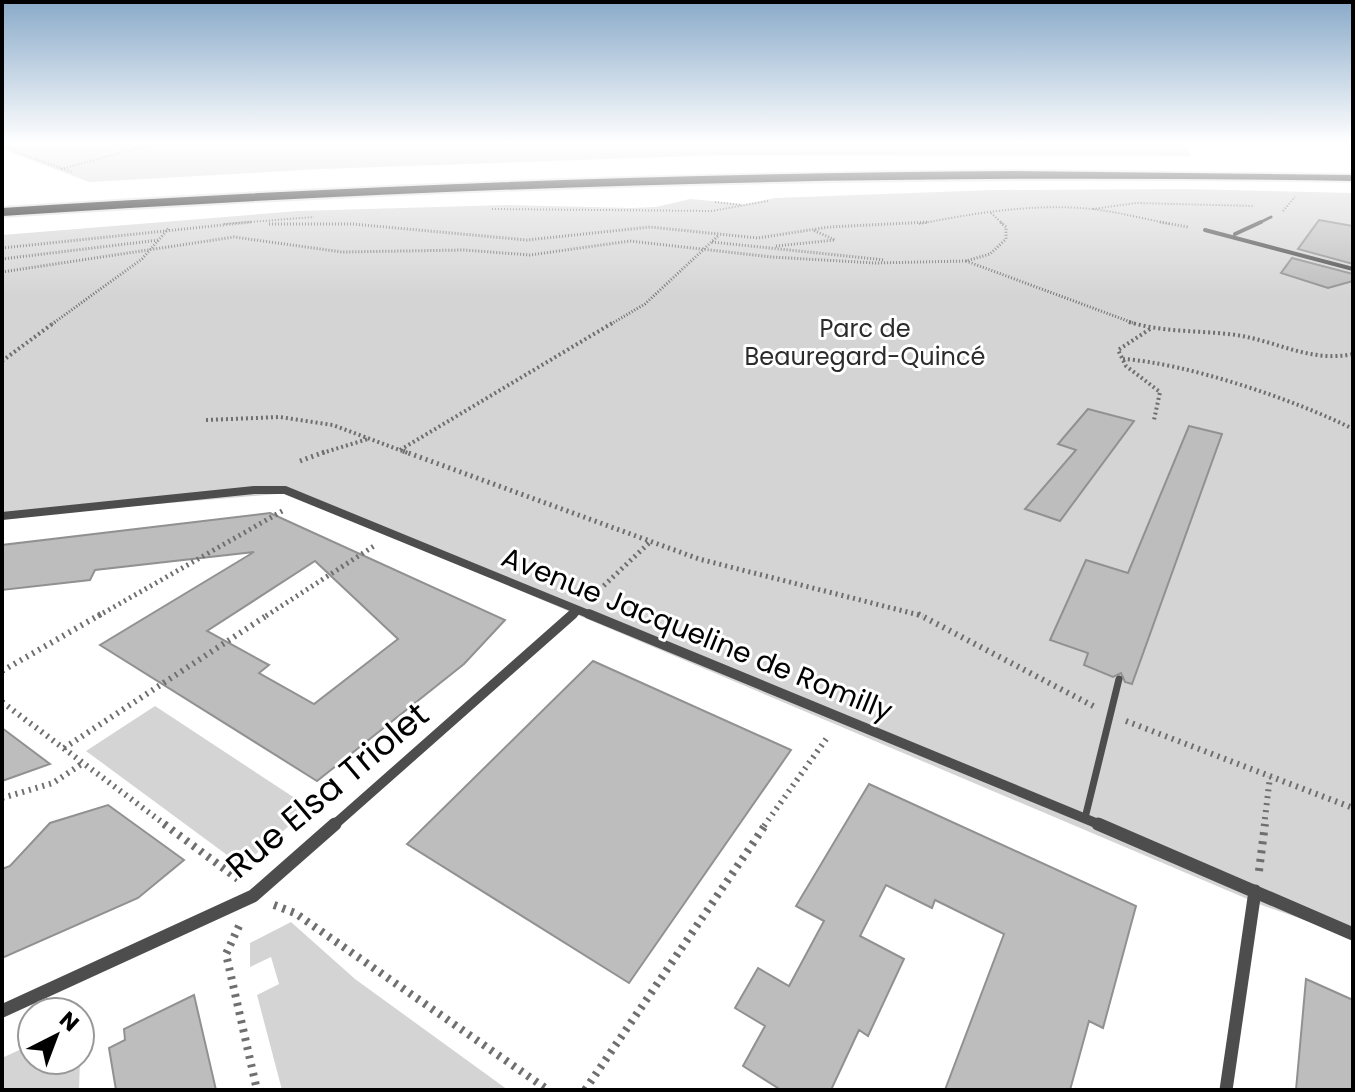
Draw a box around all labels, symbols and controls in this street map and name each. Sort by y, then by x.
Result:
park label: Parc de Beauregard-Quincé [745,312,985,373]
street label: Avenue Jacqueline de Romilly [496,538,898,730]
street label: Rue Elsa Triolet [215,691,439,889]
north arrow [16,996,96,1076]
text: N [53,1004,86,1039]

